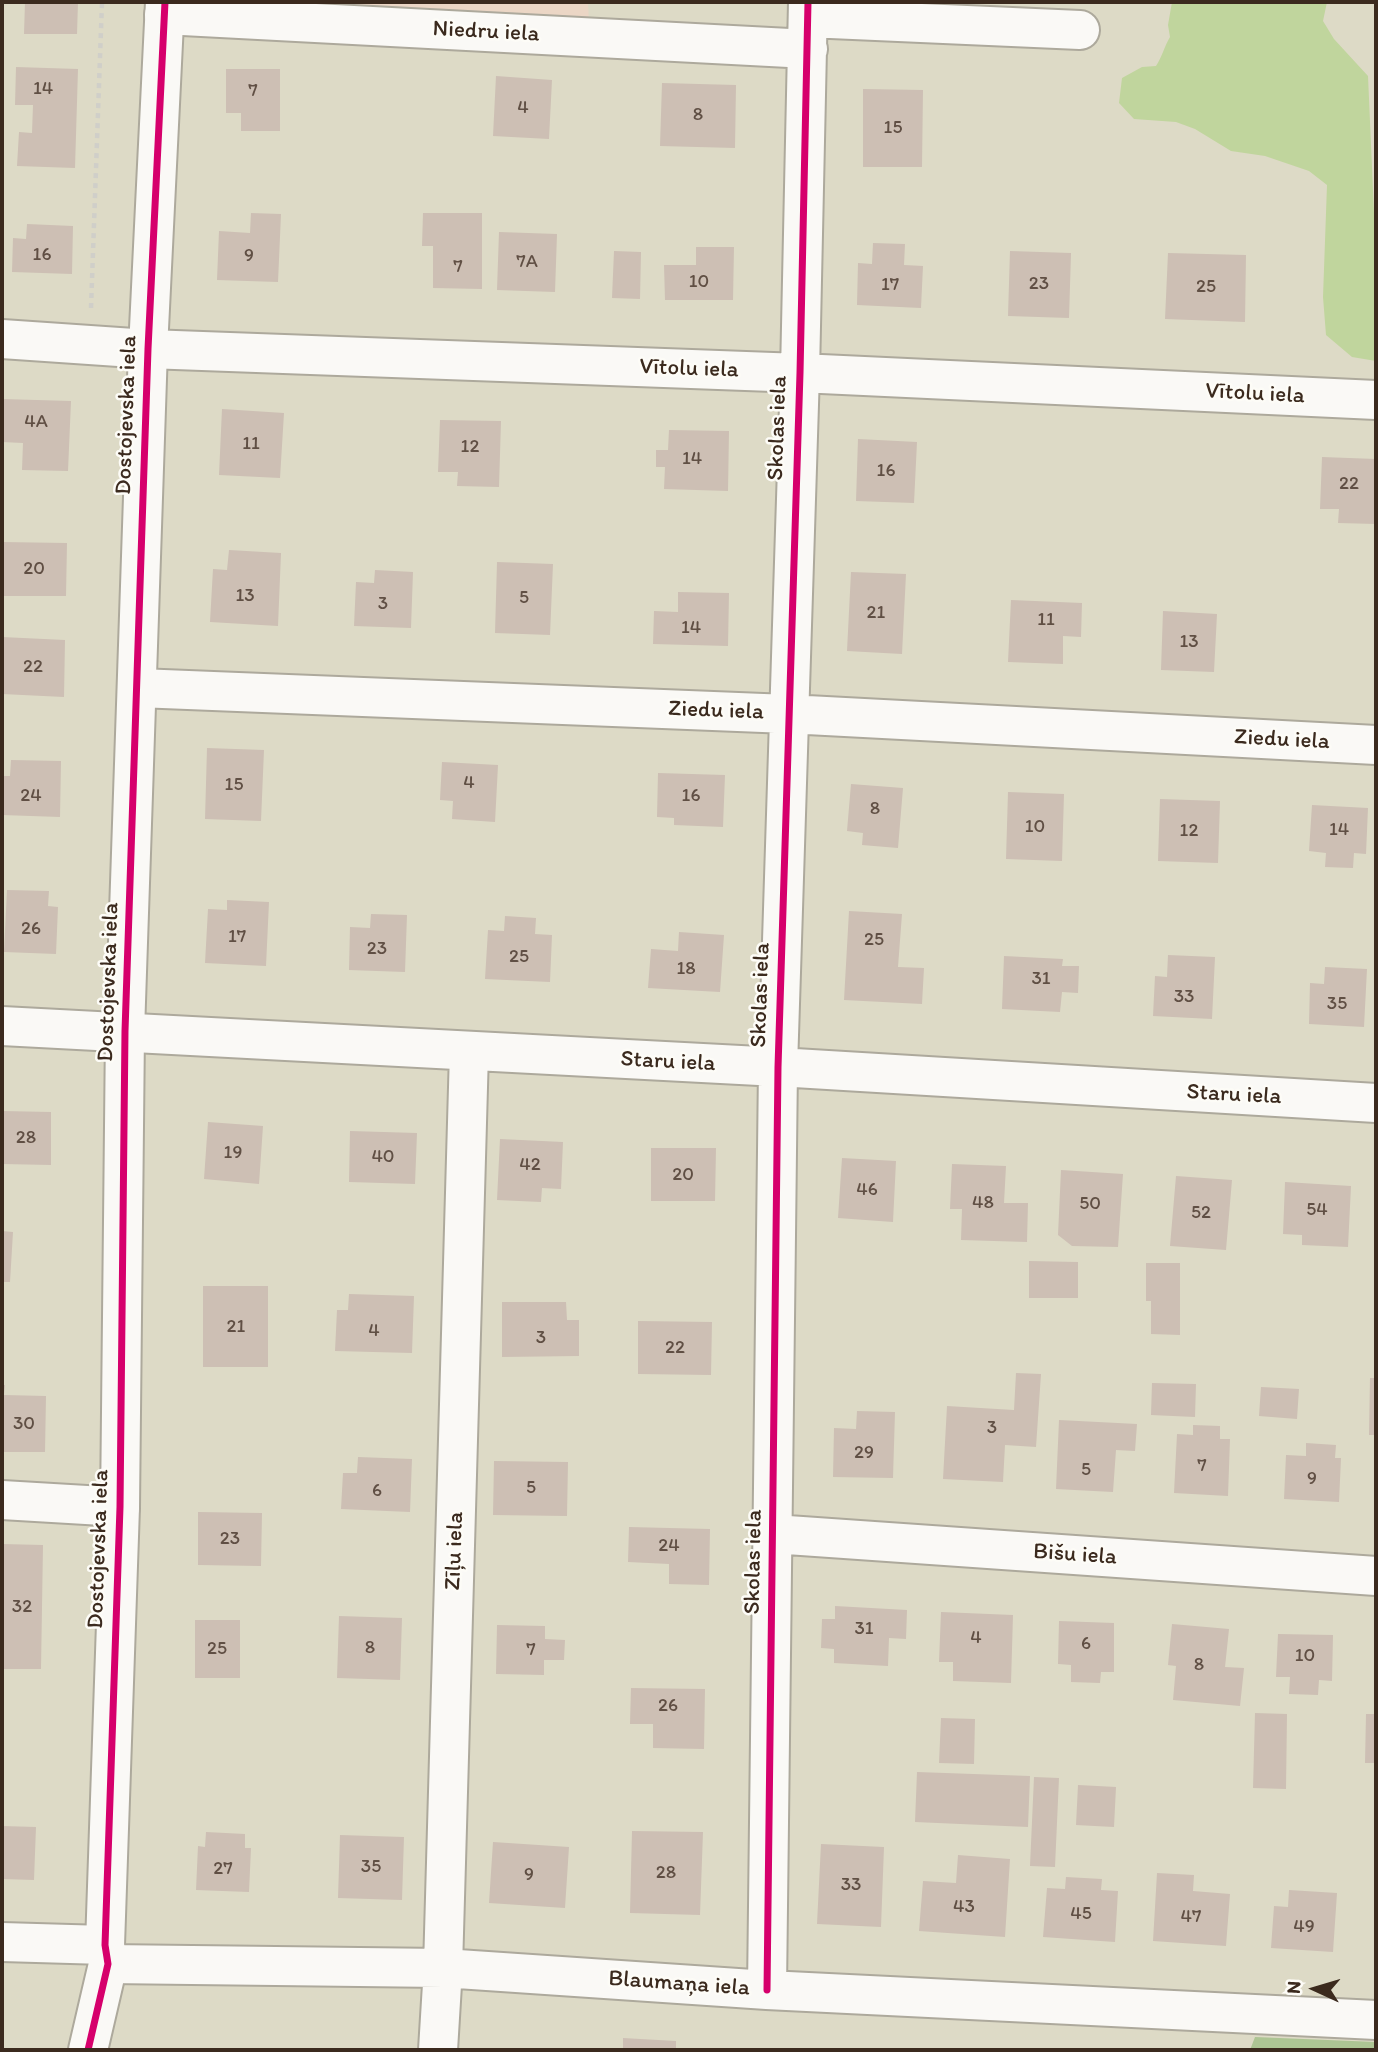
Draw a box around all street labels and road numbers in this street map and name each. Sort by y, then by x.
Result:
street label: Niedru iela [432,15,540,49]
street label: Dostojevska iela [110,335,144,495]
street label: Vītolu iela [639,353,739,385]
street label: Skolas iela [762,375,794,481]
street label: Vītolu iela [1205,378,1305,410]
street label: Ziedu iela [668,696,764,726]
street label: Ziedu iela [1233,724,1331,756]
street label: Dostojevska iela [92,902,126,1062]
street label: Skolas iela [745,942,777,1048]
street label: Staru iela [620,1046,716,1078]
street label: Staru iela [1186,1079,1282,1111]
street label: Dostojevska iela [82,1469,116,1629]
street label: Skolas iela [739,1509,769,1615]
street label: Zīļu iela [440,1511,470,1591]
street label: Bišu iela [1032,1538,1118,1572]
street label: Blaumaņa iela [607,1965,751,2003]

